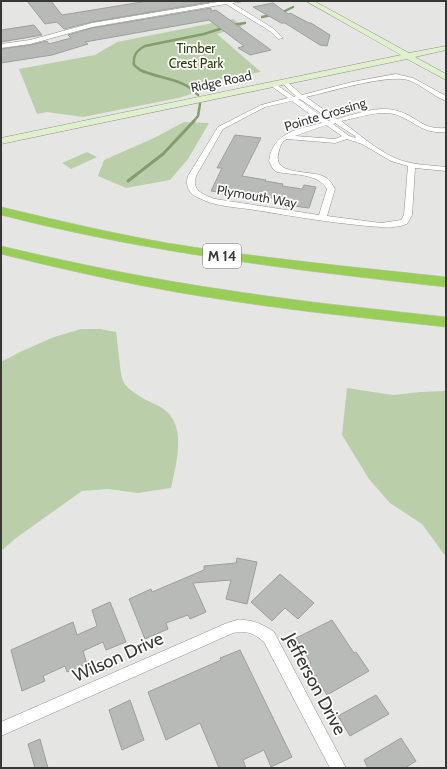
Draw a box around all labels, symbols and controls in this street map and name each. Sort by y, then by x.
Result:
park label: Timber Crest Park [169,40,223,71]
street label: Ridge Road [189,67,253,95]
street label: Pointe Crossing [282,94,368,134]
street label: Plymouth Way [216,181,299,211]
road number: M 14 [203,244,241,268]
street label: Wilson Drive [69,627,167,687]
street label: Jefferson Drive [279,628,351,739]

